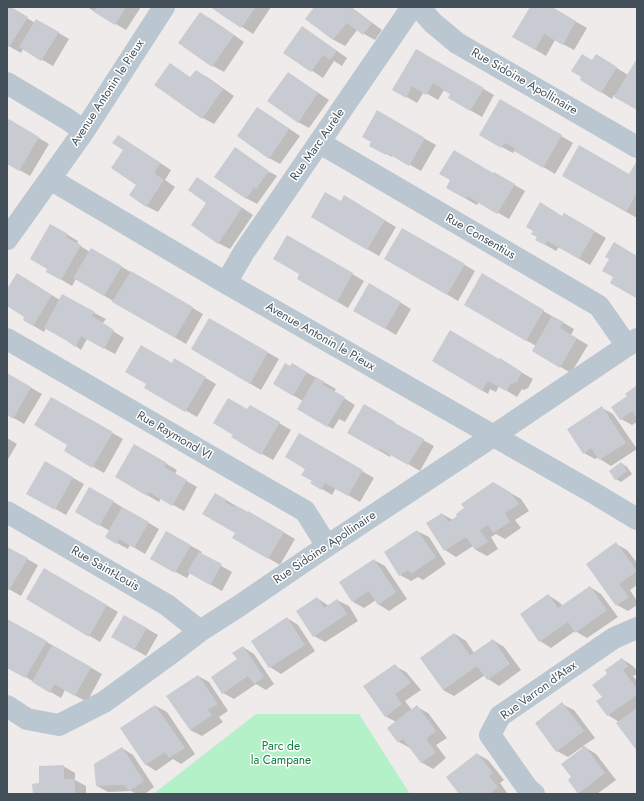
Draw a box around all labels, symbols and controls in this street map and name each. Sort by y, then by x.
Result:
street label: Avenue Antonin le Pieux [68,37,148,149]
street label: Rue Sidoine Apollinaire [468,46,580,118]
street label: Rue Marc Aurèle [288,106,348,184]
street label: Rue Consentius [442,211,518,263]
street label: Avenue Antonin le Pieux [263,300,377,374]
street label: Rue Raymond VI [134,409,214,463]
street label: Rue Sidoine Apollinaire [271,508,379,588]
street label: Rue Saint-Louis [68,544,142,594]
street label: Rue Varron d'Atax [498,659,580,723]
park label: Parc de la Campane [251,740,311,768]

